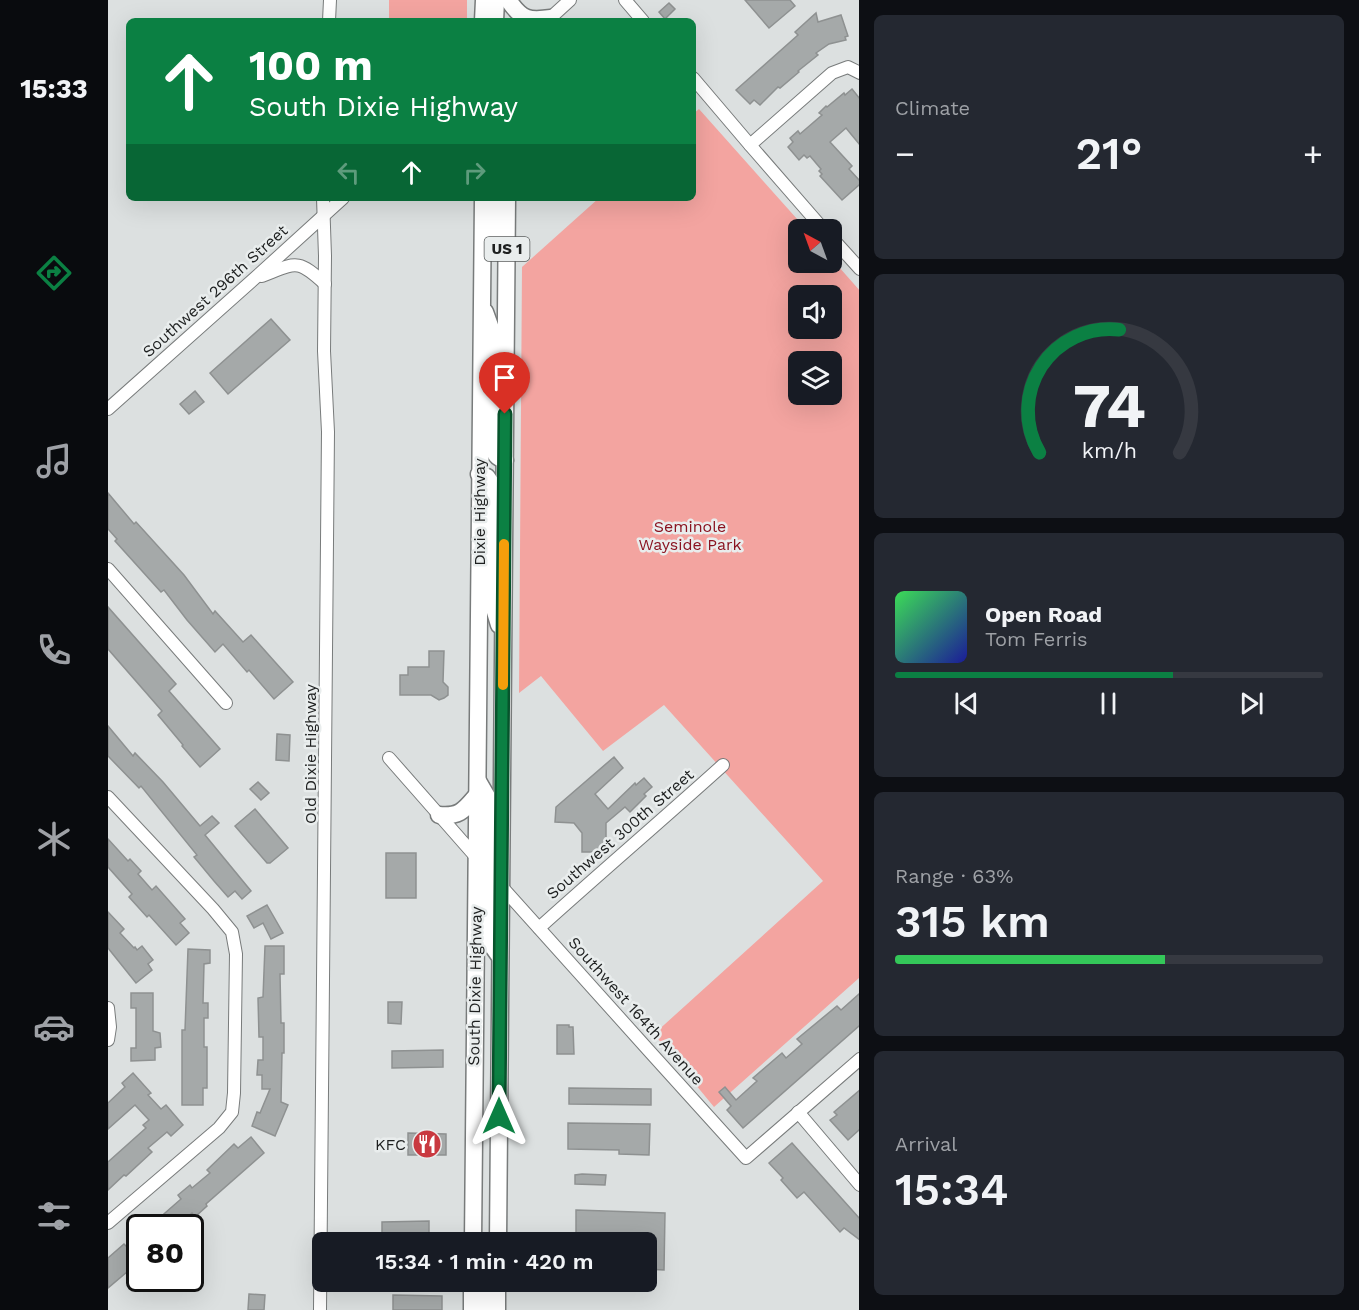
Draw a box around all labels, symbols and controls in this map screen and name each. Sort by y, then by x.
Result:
text: 100 m [249,41,373,90]
icon: ahead [150,42,228,120]
text: 15:33 [20,73,88,105]
text: South Dixie Highway [249,91,518,123]
text: Climate [895,96,970,120]
text: 21° [1075,127,1143,180]
text: − [895,134,915,173]
text: + [1303,134,1323,173]
icon: left [332,156,365,189]
icon: ahead [395,156,428,189]
icon: right [458,156,491,189]
north arrow [788,219,842,273]
map controls [788,219,842,405]
street label: Southwest 296th Street [139,221,292,361]
road number: US 1 [484,237,530,261]
icon: directions [33,252,75,294]
button: sound [788,285,842,339]
button: layers [788,351,842,405]
pin [479,352,530,414]
icon: arrive [488,361,521,394]
text: 74 [1073,369,1145,442]
text: km/h [1081,438,1137,463]
icon: music [33,440,75,482]
street label: Dixie Highway [470,458,489,566]
park label: Seminole Wayside Park [638,517,742,554]
text: Open Road [985,602,1102,627]
text: Tom Ferris [985,627,1088,651]
icon: phone [33,629,75,671]
street label: Old Dixie Highway [301,683,320,824]
icon: previous [950,687,983,720]
icon: pause [1092,687,1125,720]
icon: next [1235,687,1268,720]
street label: Southwest 300th Street [543,765,698,903]
icon: climate [33,818,75,860]
text: Range · 63% [895,864,1013,888]
text: 315 km [895,895,1050,948]
street label: South Dixie Highway [464,905,486,1066]
street label: Southwest 164th Avenue [565,933,707,1089]
icon: car [33,1006,75,1048]
position arrow [467,1084,531,1148]
restaurant icon: KFC [411,1128,443,1160]
text: Arrival [895,1132,957,1156]
place label: KFC [375,1135,406,1154]
text: 15:34 [895,1163,1008,1216]
icon: filters [33,1195,75,1237]
speed limit sign: 80 [126,1214,204,1292]
text: 15:34 · 1 min · 420 m [375,1249,594,1274]

